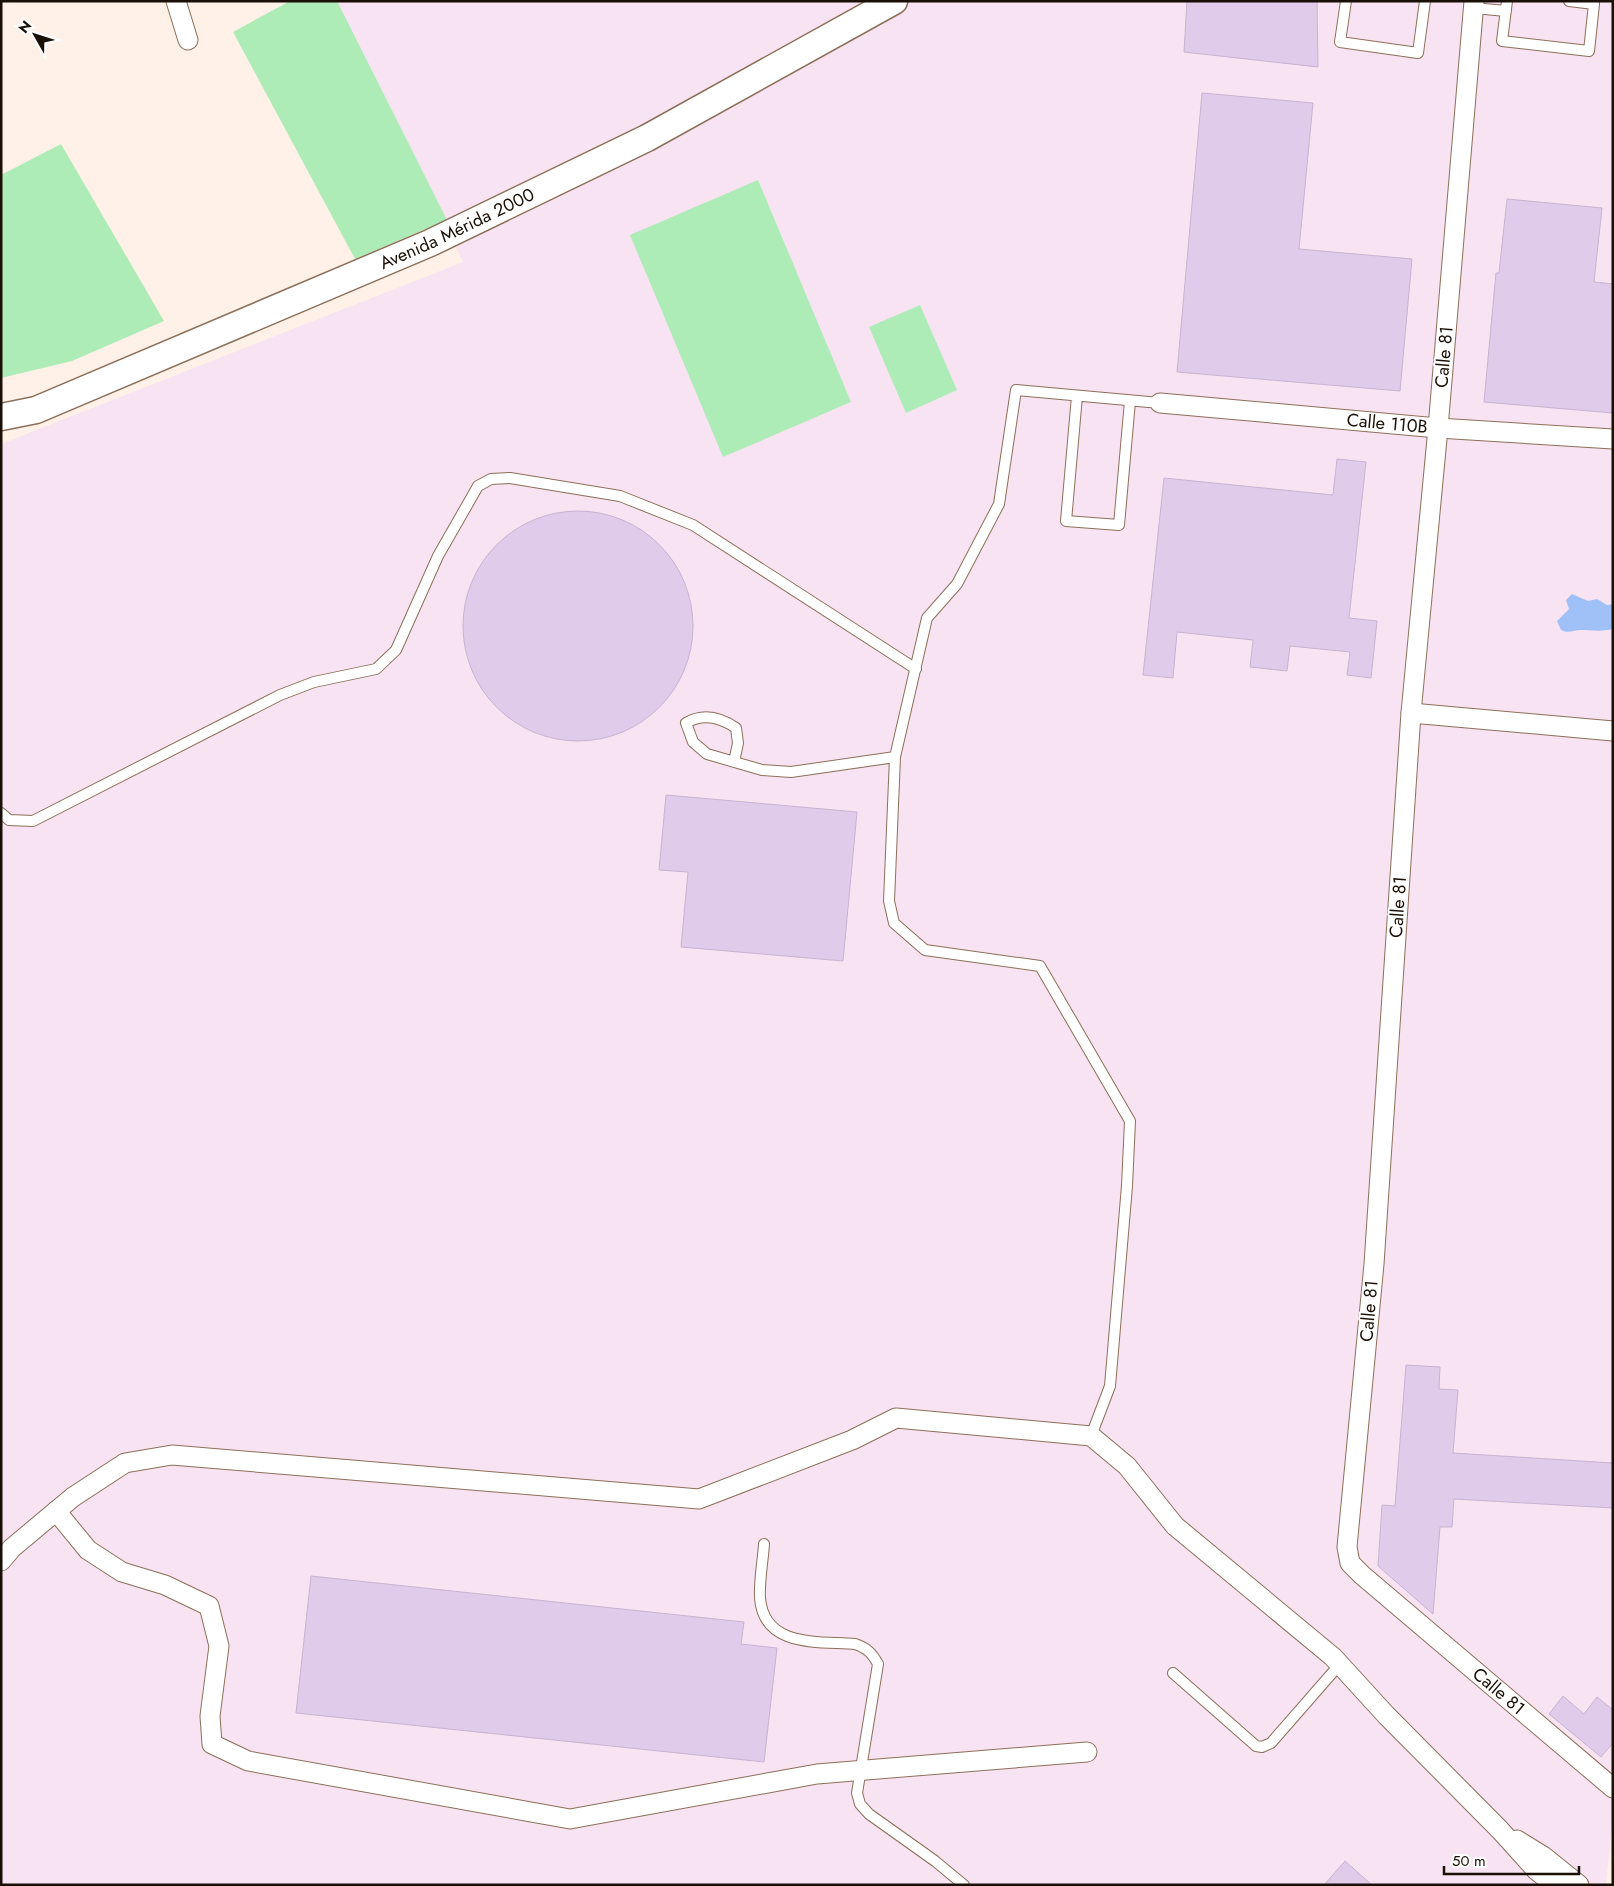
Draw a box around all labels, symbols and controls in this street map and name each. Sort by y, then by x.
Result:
north arrow [10,10,60,60]
text: N [14,16,36,37]
street label: Avenida Mérida 2000 [375,181,539,276]
street label: Calle 81 [1428,325,1460,389]
street label: Calle 110B [1346,407,1429,440]
street label: Calle 81 [1383,875,1413,939]
street label: Calle 81 [1353,1279,1385,1343]
street label: Calle 81 [1467,1661,1531,1721]
scale bar [1444,1844,1579,1876]
text: 50 m [1452,1850,1486,1872]

